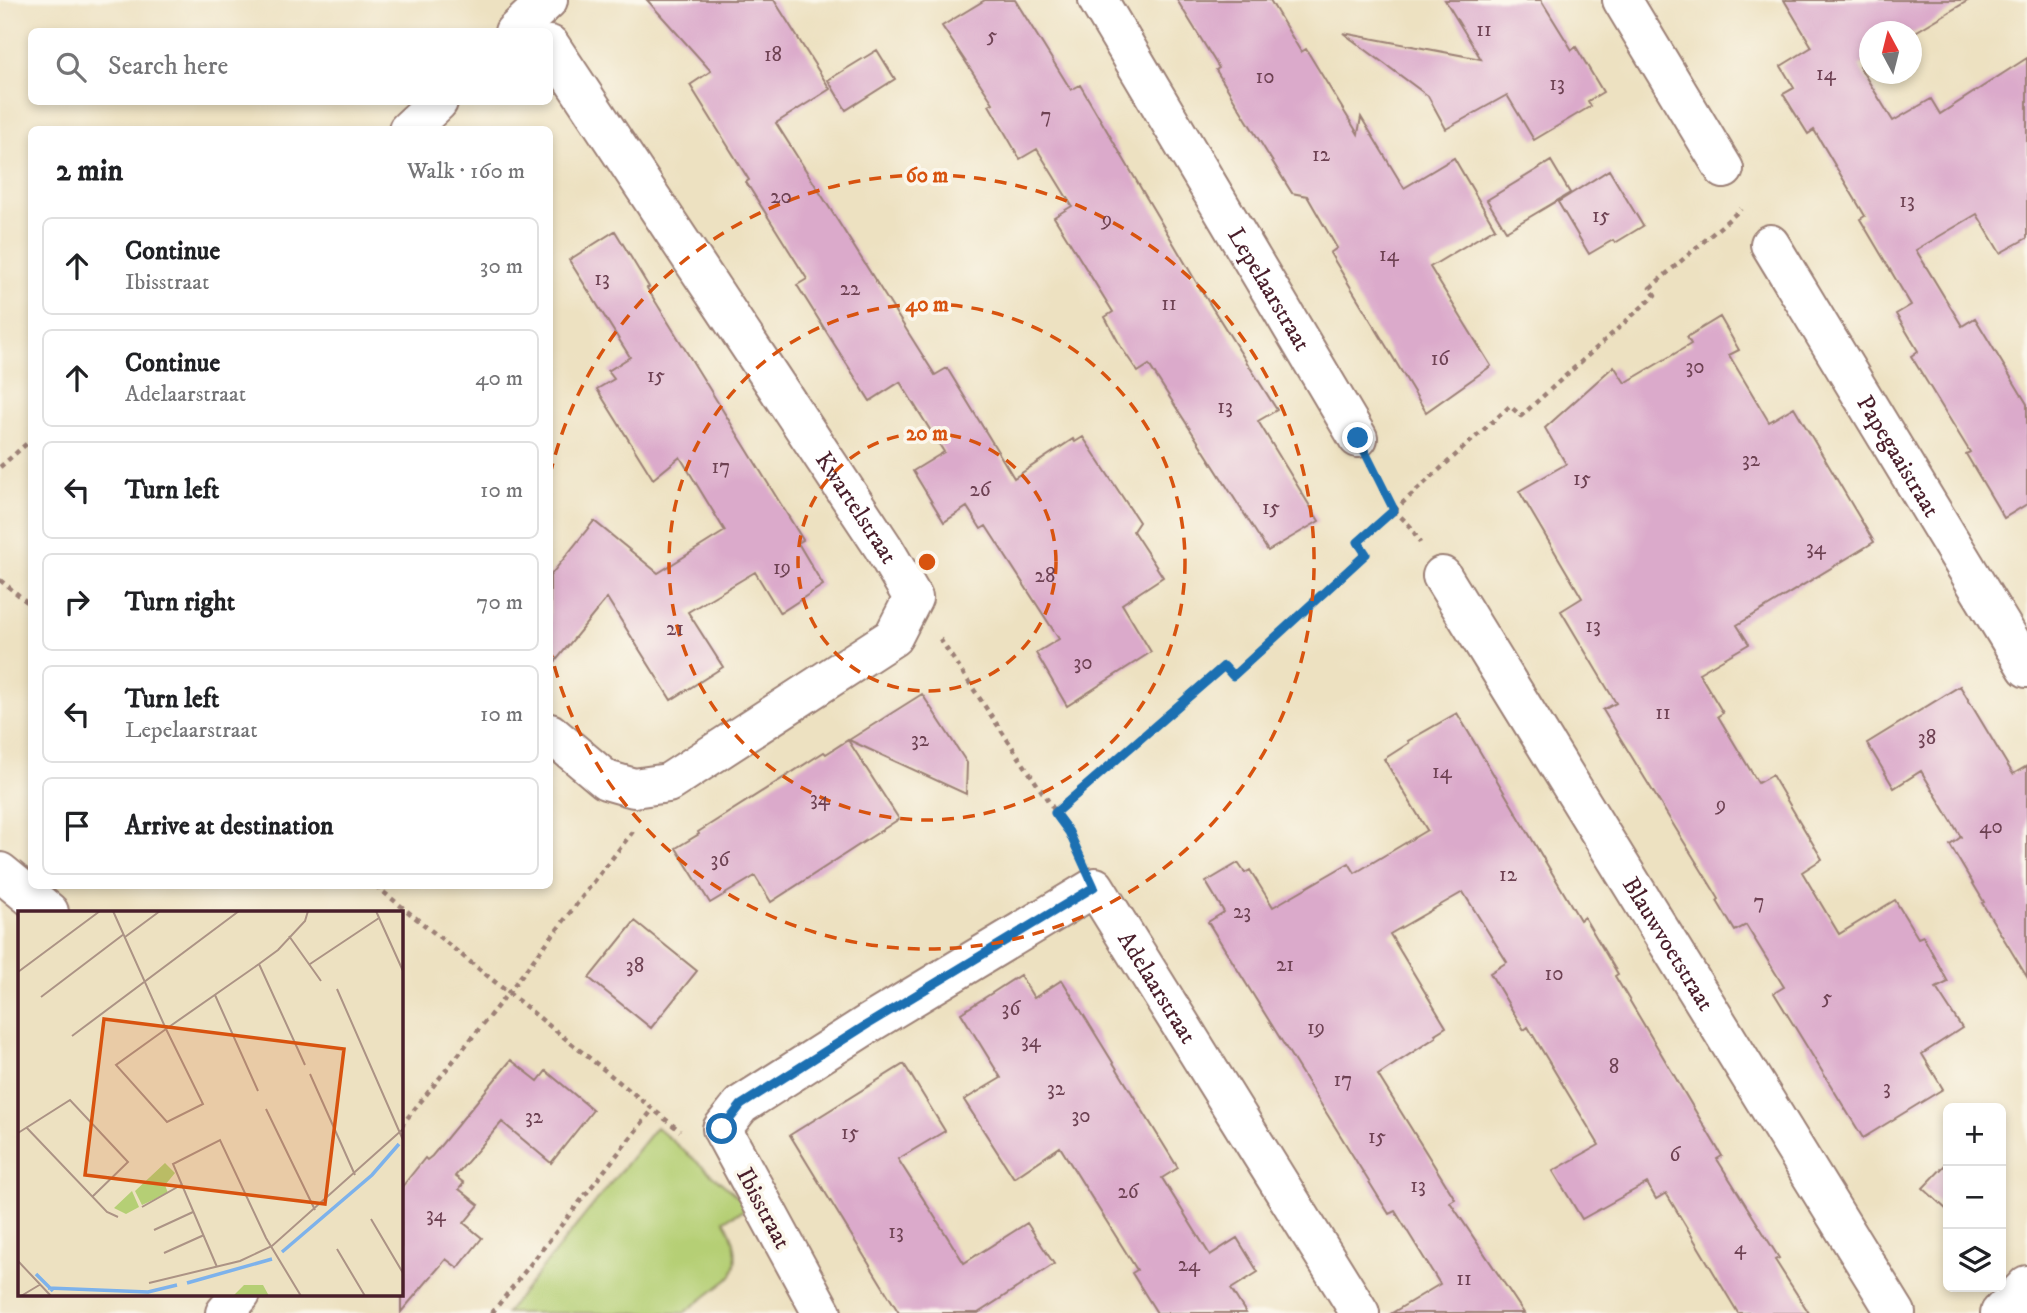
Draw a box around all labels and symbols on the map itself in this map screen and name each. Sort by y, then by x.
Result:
house number: 11 [1476,17,1492,43]
north arrow [1859,21,1922,84]
house number: 5 [987,23,997,49]
house number: 18 [764,42,782,68]
house number: 14 [1816,61,1837,87]
house number: 10 [1256,64,1274,90]
house number: 13 [1549,71,1565,97]
house number: 7 [1040,103,1052,129]
house number: 12 [1312,142,1331,168]
text: 60 m [906,163,948,189]
house number: 20 [770,184,792,210]
house number: 13 [1899,188,1915,214]
house number: 15 [1592,203,1610,229]
house number: 9 [1101,207,1112,233]
street label: Lepelaarstraat [1220,222,1317,357]
house number: 14 [1379,242,1400,268]
house number: 13 [594,266,610,292]
house number: 22 [840,276,861,302]
house number: 11 [1161,291,1177,317]
text: 40 m [905,292,949,318]
house number: 16 [1431,346,1450,372]
house number: 30 [1685,354,1705,380]
house number: 15 [647,363,665,389]
street label: Papegaaistraat [1849,390,1946,523]
house number: 13 [1217,394,1233,420]
text: 20 m [906,421,948,447]
route end [1342,422,1373,453]
street label: Kwartelstraat [808,446,904,570]
house number: 32 [1742,447,1761,473]
house number: 17 [712,454,730,480]
house number: 15 [1573,466,1591,492]
house number: 26 [969,477,992,503]
house number: 15 [1262,495,1280,521]
house number: 34 [1806,535,1827,561]
centre of rings [915,550,939,574]
house number: 19 [773,555,791,581]
house number: 28 [1035,563,1055,589]
house number: 13 [1585,613,1601,639]
house number: 21 [666,616,684,642]
house number: 30 [1073,650,1093,676]
house number: 11 [1655,700,1671,726]
house number: 38 [1918,725,1936,751]
house number: 32 [911,727,930,753]
house number: 14 [1432,759,1453,785]
house number: 34 [810,786,831,812]
house number: 9 [1715,792,1726,818]
house number: 40 [1979,814,2003,840]
house number: 36 [711,847,730,873]
house number: 12 [1499,862,1518,888]
street label: Blauwvoetstraat [1615,872,1720,1017]
house number: 7 [1753,889,1765,915]
house number: 23 [1233,899,1251,925]
inset map [18,911,402,1296]
street label: Adelaarstraat [1110,926,1203,1050]
house number: 21 [1276,952,1294,978]
house number: 38 [626,953,644,979]
house number: 10 [1545,961,1563,987]
house number: 5 [1822,985,1832,1011]
house number: 36 [1002,996,1021,1022]
house number: 19 [1307,1015,1325,1041]
house number: 34 [1021,1028,1042,1054]
house number: 8 [1609,1054,1619,1080]
house number: 17 [1334,1067,1352,1093]
house number: 3 [1883,1075,1891,1101]
house number: 32 [1047,1076,1066,1102]
house number: 30 [1071,1103,1091,1129]
house number: 32 [525,1104,544,1130]
route start [706,1113,737,1144]
house number: 15 [841,1120,859,1146]
house number: 15 [1368,1124,1386,1150]
house number: 6 [1670,1142,1682,1168]
street label: Ibisstraat [729,1163,797,1255]
house number: 13 [1410,1173,1426,1199]
house number: 26 [1117,1179,1140,1205]
house number: 34 [426,1202,447,1228]
house number: 13 [888,1219,904,1245]
house number: 4 [1734,1235,1747,1261]
house number: 24 [1178,1252,1201,1278]
house number: 11 [1456,1266,1472,1292]

